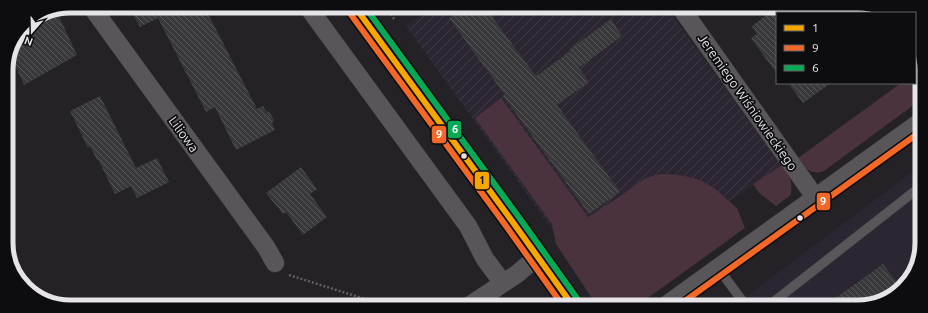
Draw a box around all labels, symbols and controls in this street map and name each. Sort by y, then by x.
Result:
north arrow [12,12,52,52]
legend [776,12,916,84]
text: 1 [812,21,819,34]
street label: Jeremiego Wiśniowieckiego [696,31,800,173]
text: N [23,34,34,48]
text: 9 [812,41,819,54]
text: 6 [812,61,819,74]
street label: Liliowa [166,113,202,155]
line badge: 6 [447,120,462,139]
text: 6 [452,123,458,135]
line badge: 9 [431,125,447,144]
text: 9 [436,128,442,140]
unlabelled marker [459,151,469,161]
line badge: 1 [474,171,490,190]
text: 1 [479,174,485,186]
line badge: 9 [816,192,831,211]
text: 9 [820,195,826,207]
unlabelled marker [795,213,805,223]

